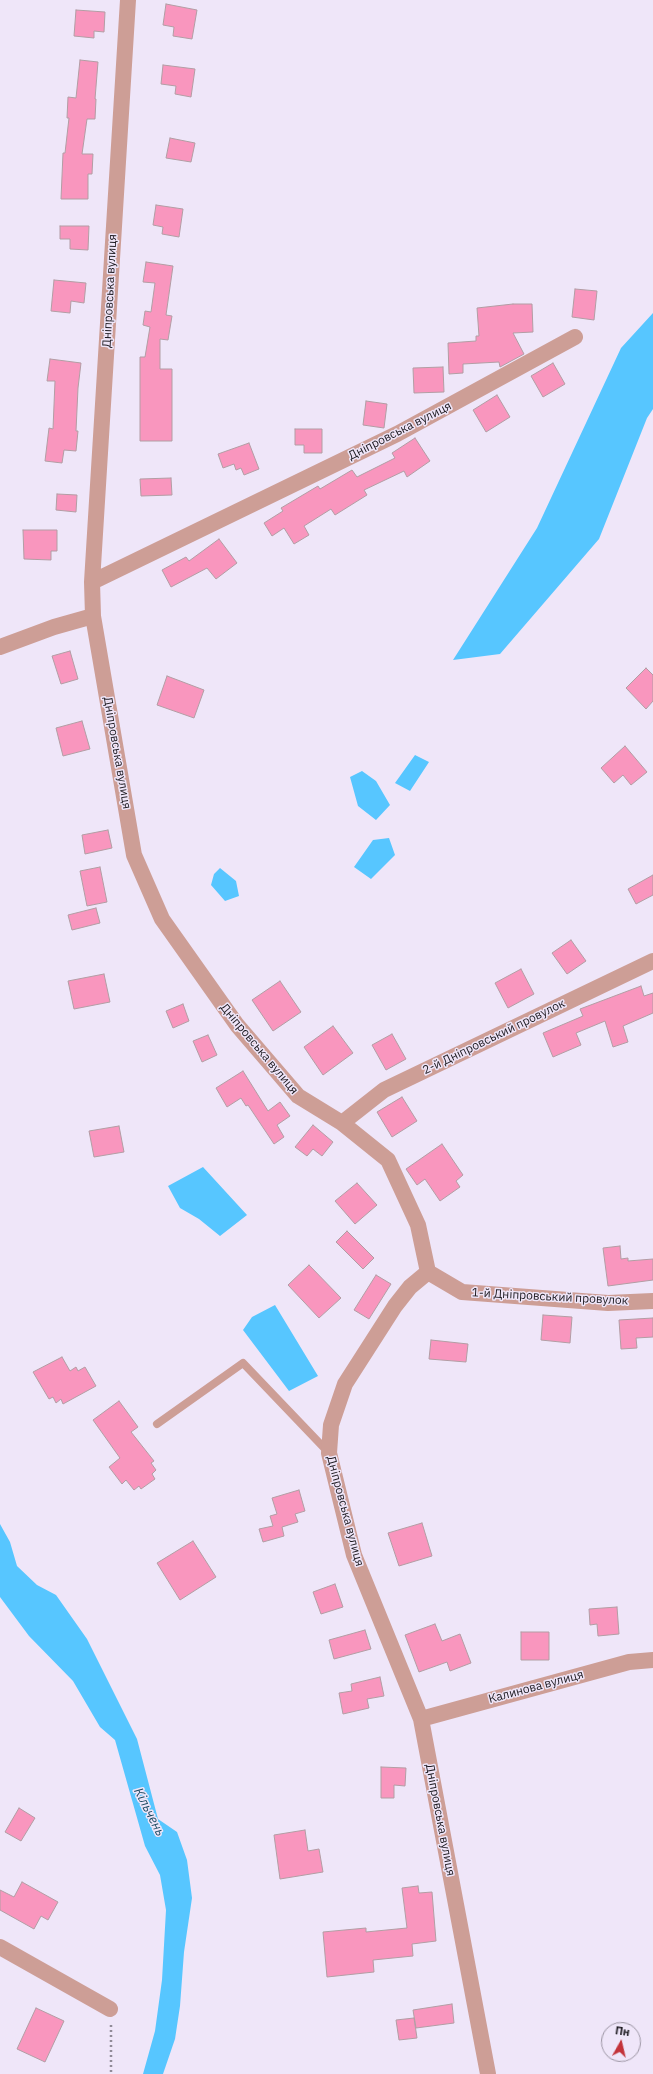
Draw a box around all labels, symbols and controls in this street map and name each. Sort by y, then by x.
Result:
street label: Дніпровська вулиця [100,234,120,348]
street label: Дніпровська вулиця [346,399,454,463]
street label: Дніпровська вулиця [100,696,134,810]
street label: 2-й Дніпровський провулок [420,996,568,1078]
street label: Дніпровська вулиця [217,1001,301,1097]
street label: 1-й Дніпровський провулок [471,1286,629,1308]
street label: Дніпровська вулиця [323,1454,367,1568]
street label: Калинова вулиця [487,1667,585,1707]
street label: Дніпровська вулиця [422,1763,458,1877]
water label: Кільчень [130,1785,168,1839]
north arrow [601,2022,641,2062]
text: Пн [614,2023,631,2039]

